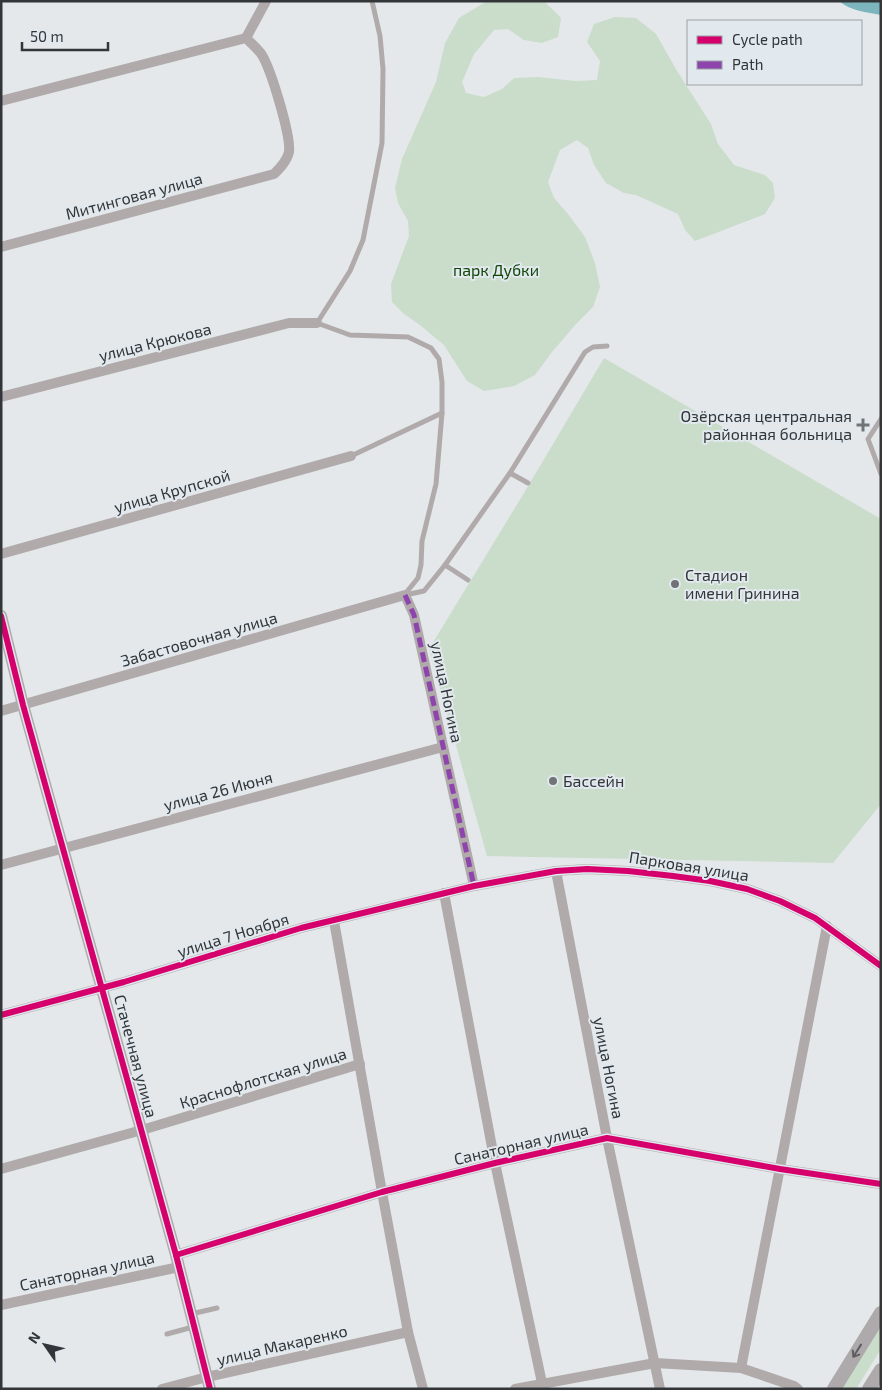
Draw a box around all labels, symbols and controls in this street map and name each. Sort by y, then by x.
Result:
scale bar [22,20,109,52]
legend [687,20,862,85]
text: 50 m [30,27,64,45]
text: Cycle path [732,30,803,48]
text: Path [732,55,763,73]
street label: Митинговая улица [63,168,205,224]
park label: парк Дубки [453,260,539,280]
street label: улица Крюкова [97,318,213,366]
place label: Озёрская центральная районная больница [680,406,852,443]
marker: Озёрская центральная районная больница [856,418,870,432]
street label: улица Крупской [112,465,232,517]
place label: Стадион имени Гринина [685,565,799,602]
marker: Стадион имени Гринина [669,578,681,590]
street label: Забастовочная улица [118,607,280,671]
street label: улица Ногина [427,640,467,744]
street label: улица 26 Июня [161,767,275,815]
place label: Бассейн [563,771,624,790]
marker: Бассейн [547,775,559,787]
street label: Парковая улица [628,847,750,885]
street label: улица 7 Ноября [175,909,291,961]
street label: Стачечная улица [110,992,162,1120]
street label: улица Ногина [589,1016,629,1120]
street label: Краснофлотская улица [177,1043,349,1113]
street label: Санаторная улица [452,1119,590,1169]
street label: Санаторная улица [18,1247,156,1295]
north arrow [20,1320,70,1370]
street label: улица Макаренко [215,1320,349,1370]
text: N [24,1329,44,1346]
one-way arrow [852,1343,862,1357]

